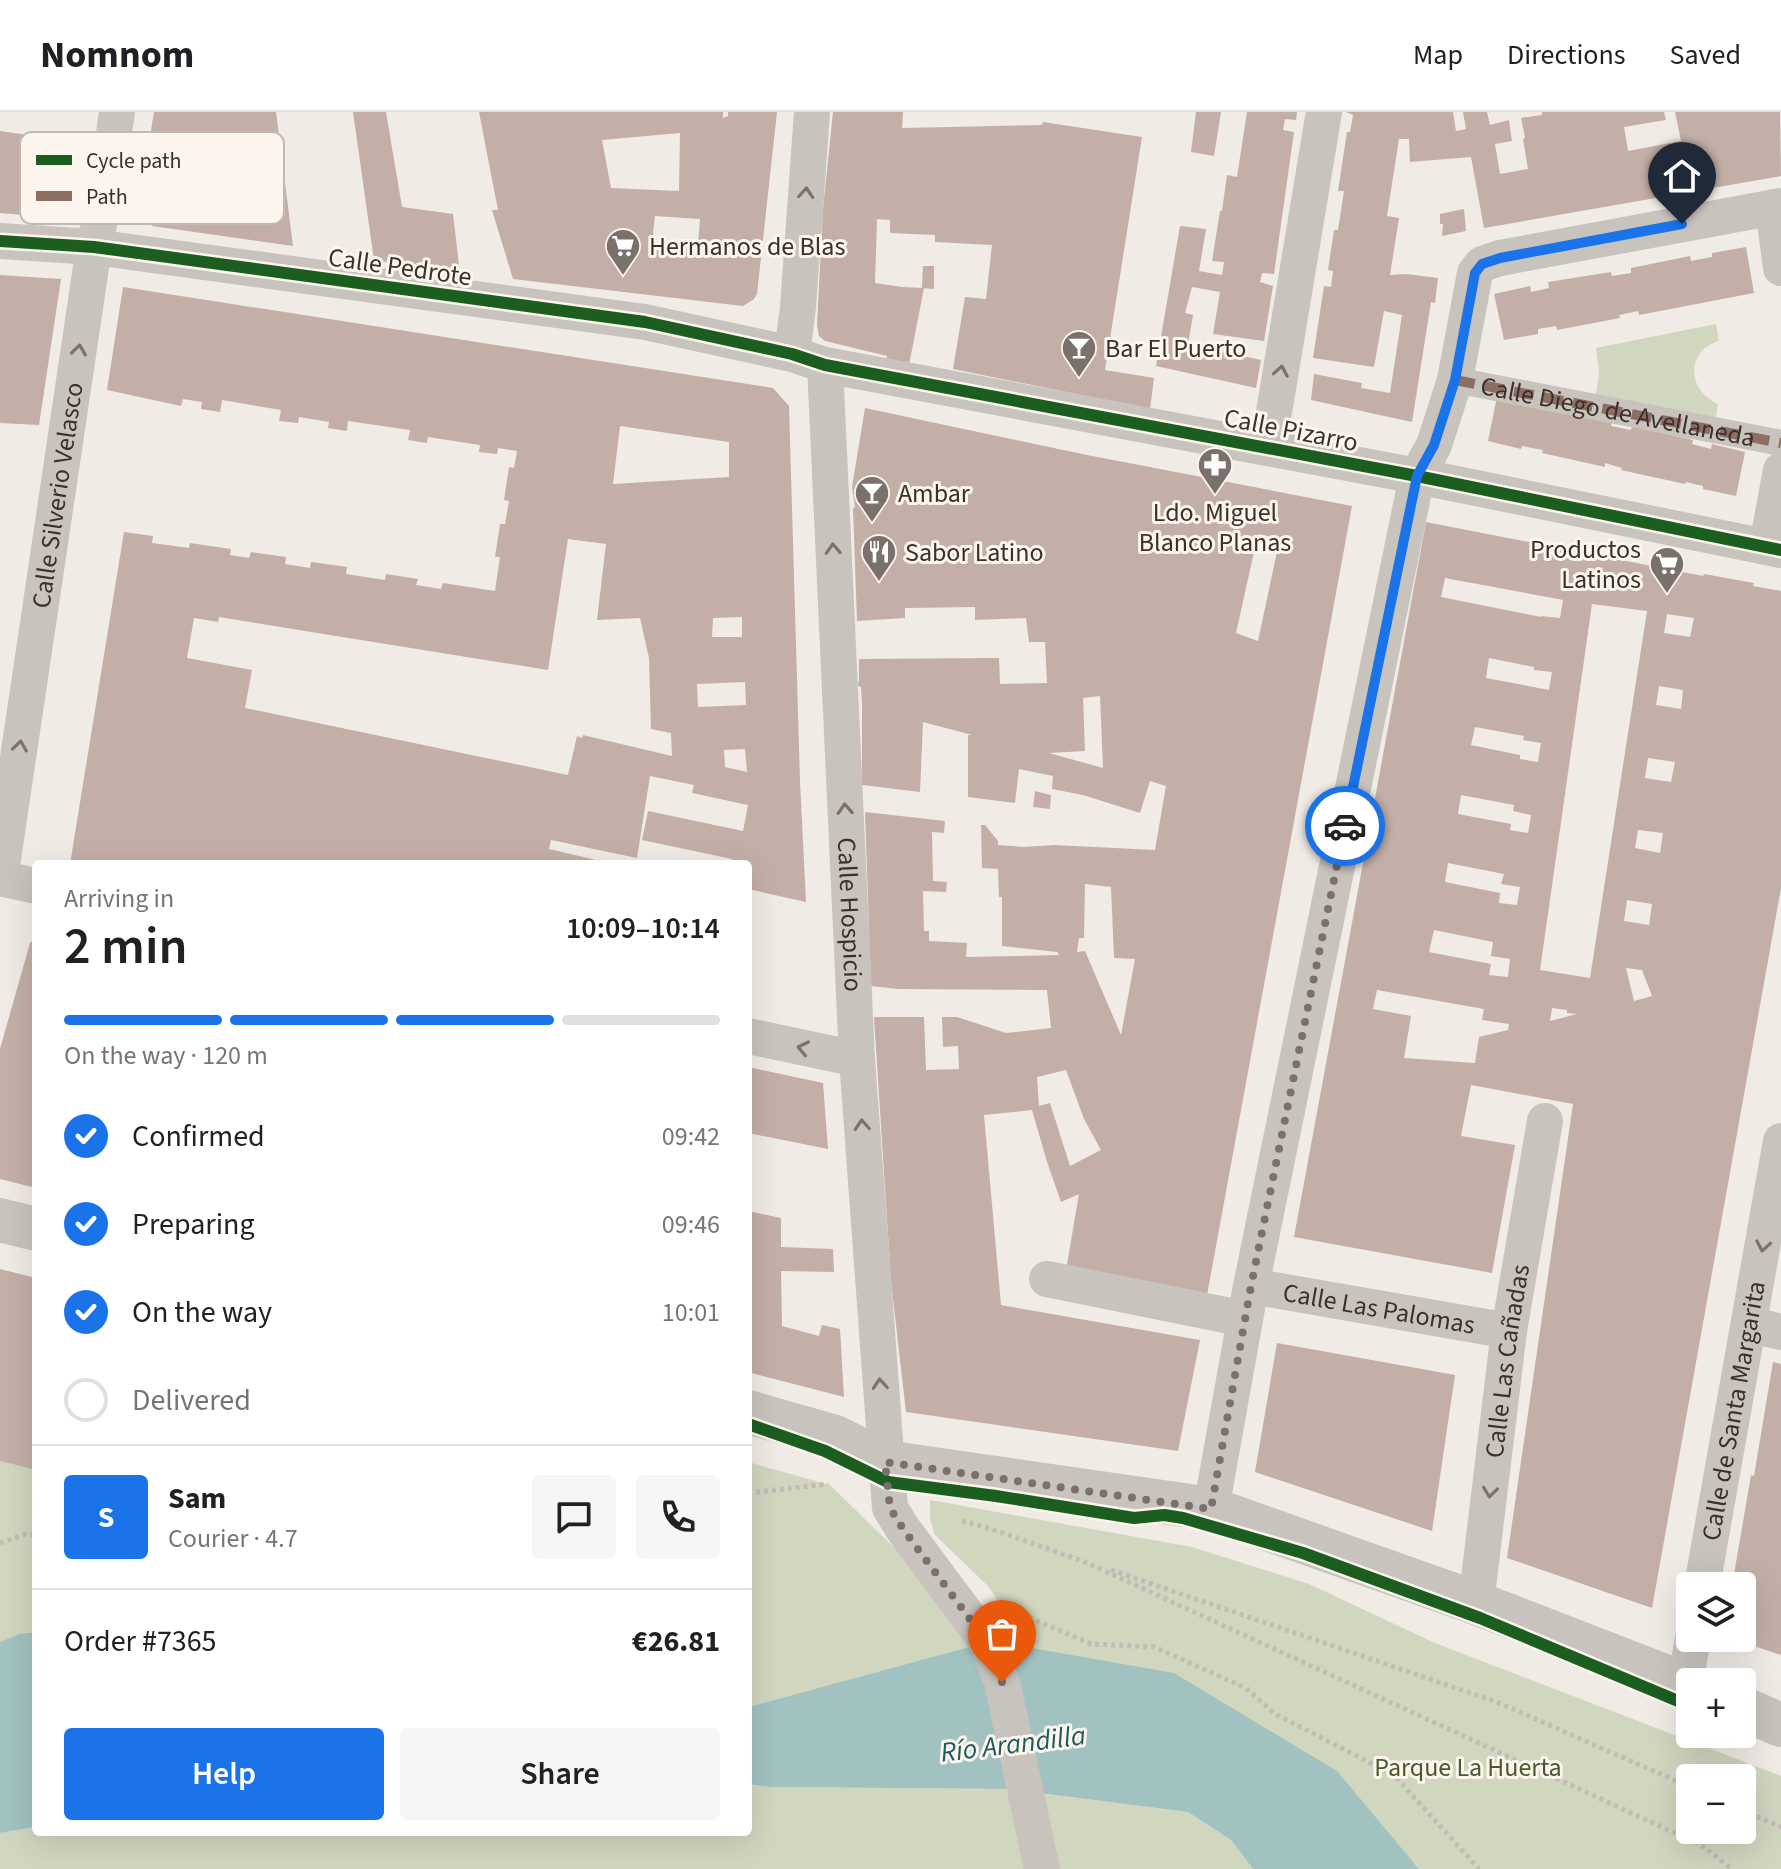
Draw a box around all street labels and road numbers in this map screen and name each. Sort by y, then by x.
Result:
street label: Calle Pedrote [326,239,474,295]
street label: Calle Diego de Avellaneda [1478,367,1758,456]
street label: Calle Silverio Velasco [22,380,92,611]
street label: Calle Pizarro [1221,399,1361,461]
street label: Calle Hospicio [828,836,872,992]
street label: Calle Las Cañadas [1475,1261,1539,1460]
street label: Calle Las Palomas [1280,1273,1478,1343]
street label: Calle de Santa Margarita [1692,1278,1774,1543]

